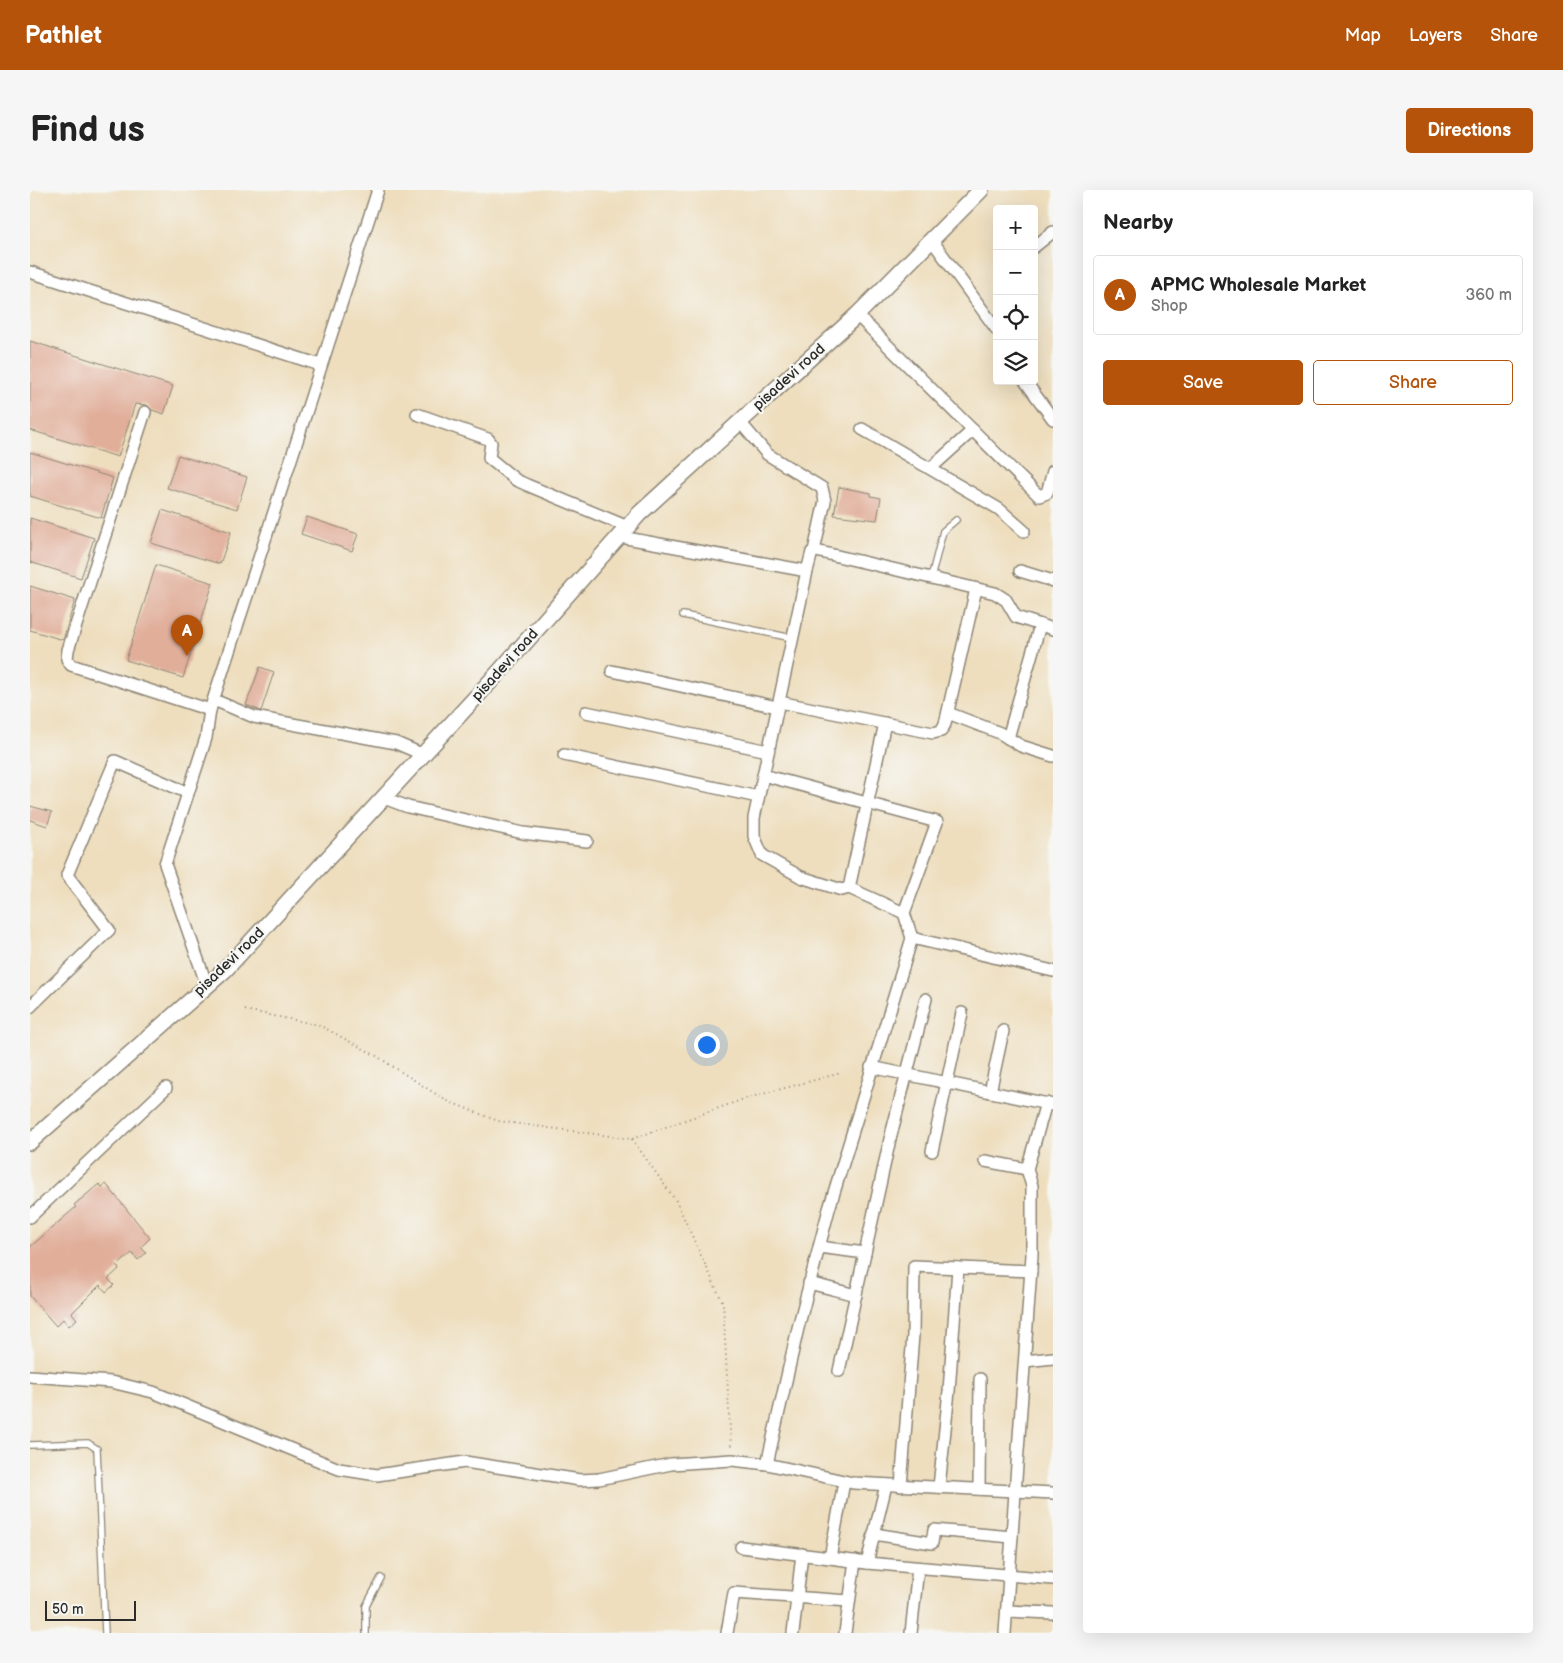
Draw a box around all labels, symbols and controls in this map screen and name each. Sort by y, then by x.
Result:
text: Pathlet [25,21,102,50]
text: Map [1345,25,1381,46]
text: Layers [1409,25,1462,46]
text: Share [1490,25,1538,46]
button: Directions [1406,108,1533,153]
text: Find us [30,109,145,152]
map controls [993,205,1038,385]
button: + [993,205,1038,250]
text: Nearby [1103,210,1173,235]
button: − [993,250,1038,295]
text: APMC Wholesale Market [1151,274,1366,297]
text: A [1115,286,1125,305]
text: 360 m [1465,286,1512,305]
button: locate [993,295,1038,340]
text: Shop [1151,297,1188,316]
street label: pisadevi road [749,339,829,415]
button: layers [993,340,1038,385]
button: Save [1103,360,1303,405]
button: Share [1313,360,1513,405]
pin: A [171,615,203,656]
street label: pisadevi road [467,625,543,705]
street label: pisadevi road [190,924,268,1000]
your location [694,1032,720,1058]
scale bar [45,1598,136,1621]
text: 50 m [52,1601,84,1618]

